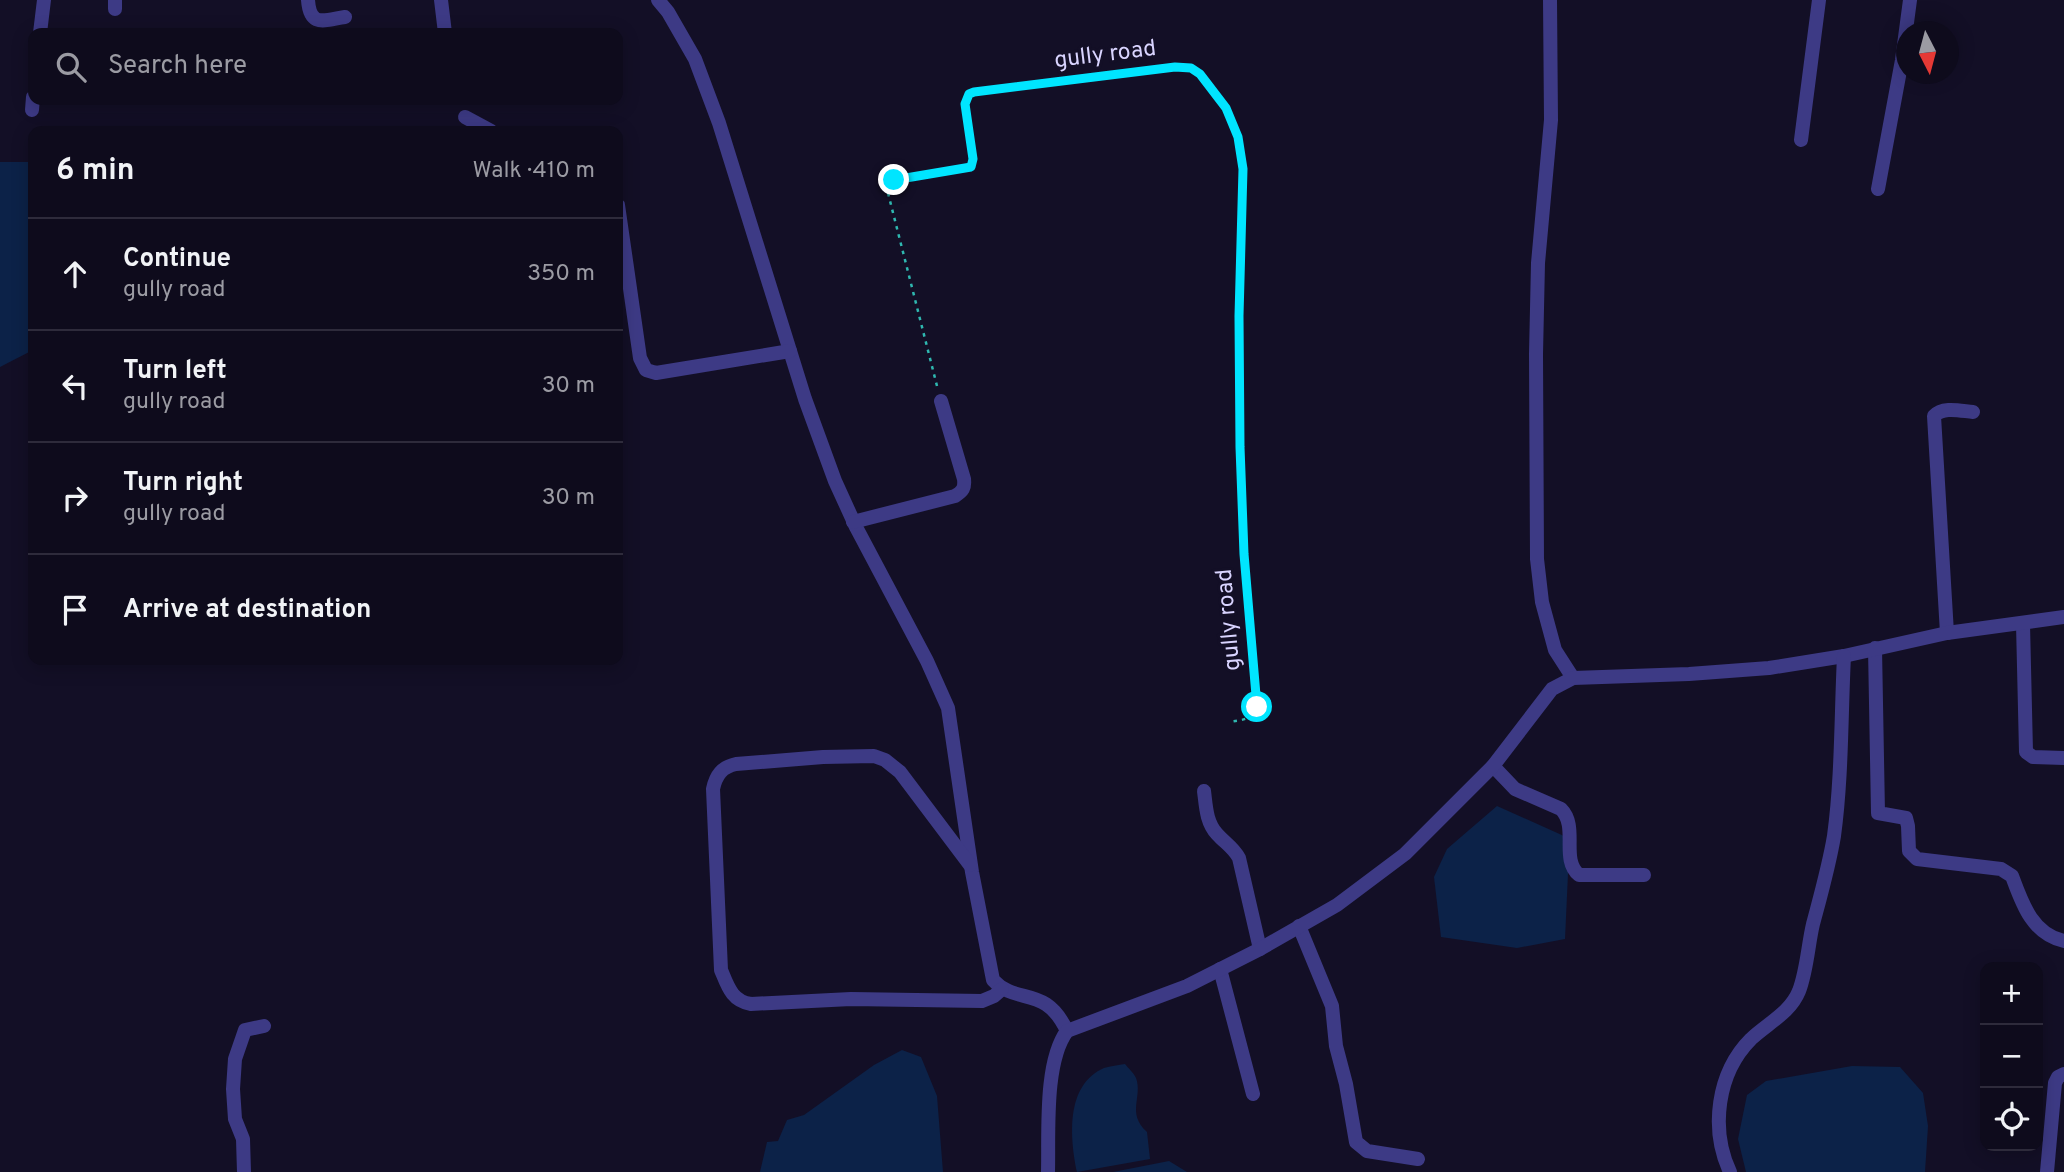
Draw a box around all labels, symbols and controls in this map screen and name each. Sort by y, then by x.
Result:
north arrow [1896,21,1959,84]
search box [28,28,623,105]
street label: gully road [1053,35,1158,76]
icon: search [52,48,90,86]
text: Search here [108,50,247,83]
text: 6 min [56,153,134,190]
text: Walk · 410 m [473,157,595,186]
route end [878,164,909,195]
text: Continue [123,243,231,276]
icon: ahead [56,255,94,293]
text: 350 m [527,260,595,289]
text: gully road [123,276,225,305]
text: Turn left [123,355,227,388]
icon: left [56,367,94,405]
text: 30 m [542,372,595,401]
text: gully road [123,388,225,417]
text: Turn right [123,467,243,500]
icon: right [56,479,94,517]
text: 30 m [542,484,595,513]
text: gully road [123,500,225,529]
street label: gully road [1211,568,1248,672]
icon: arrive [56,591,94,629]
text: Arrive at destination [123,594,371,627]
route start [1241,691,1272,722]
map controls [1980,962,2043,1151]
button: + [1980,962,2043,1025]
button: − [1980,1025,2043,1088]
button: locate [1980,1088,2043,1151]

